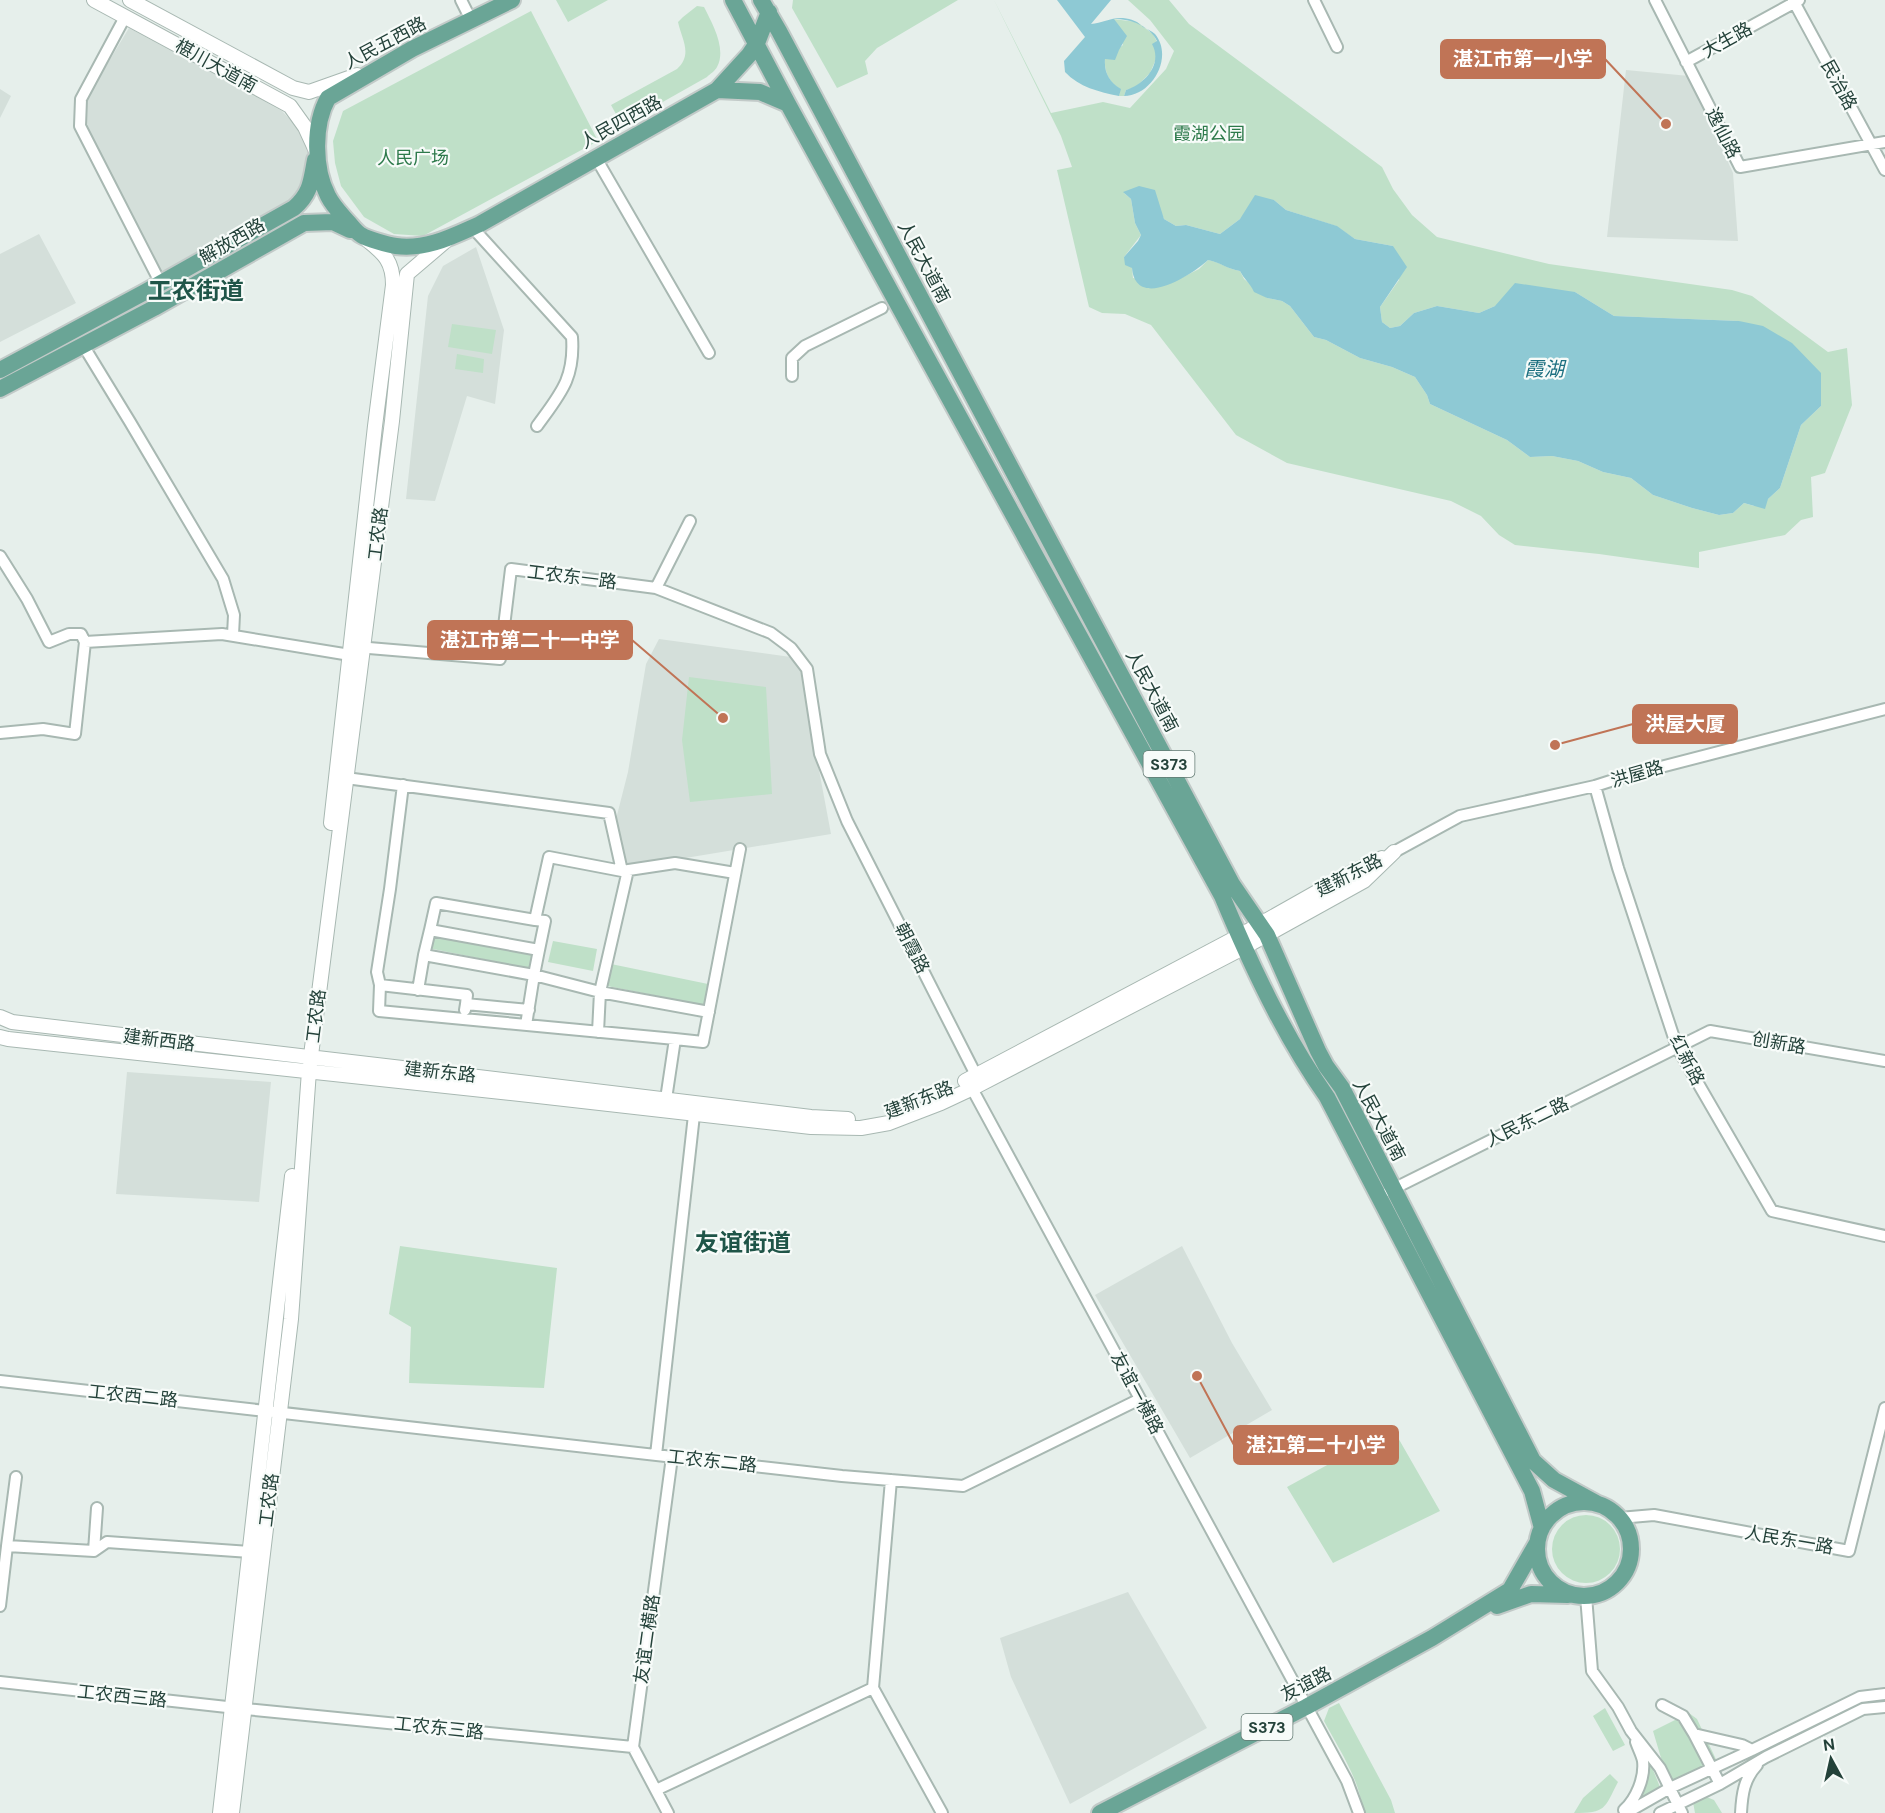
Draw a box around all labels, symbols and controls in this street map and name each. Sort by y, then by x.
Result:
street label: 人民五西路 [340,11,430,75]
street label: 大生路 [1698,16,1756,64]
street label: 椹川大道南 [171,34,261,98]
callout: 湛江市第一小学 [1441,40,1605,78]
text: 湛江市第一小学 [1453,46,1593,72]
street label: 民治路 [1815,56,1863,114]
street label: 人民四西路 [576,90,666,154]
street label: 逸仙路 [1700,103,1746,163]
park label: 霞湖公园 [1173,122,1245,146]
park label: 人民广场 [377,146,449,170]
street label: 解放西路 [195,213,269,269]
street label: 人民大道南 [892,217,956,307]
district label: 工农街道 [148,275,244,306]
water label: 霞湖 [1524,356,1567,382]
street label: 工农路 [363,506,393,562]
street label: 工农东一路 [526,560,618,594]
callout: 湛江市第二十一中学 [428,621,632,659]
text: 湛江市第二十一中学 [440,627,620,653]
street label: 人民大道南 [1120,646,1184,736]
callout: 洪屋大厦 [1633,705,1737,743]
text: 洪屋大厦 [1645,711,1725,737]
road number: S373 [1144,751,1194,777]
street label: 洪屋路 [1608,755,1666,793]
street label: 建新东路 [1311,848,1387,902]
street label: 朝霞路 [889,918,935,978]
street label: 工农路 [301,988,331,1044]
street label: 建新西路 [122,1024,196,1056]
street label: 创新路 [1750,1026,1808,1060]
street label: 红新路 [1664,1030,1710,1090]
street label: 建新东路 [403,1056,477,1088]
street label: 建新东路 [881,1075,957,1125]
street label: 人民大道南 [1347,1075,1411,1165]
street label: 人民东二路 [1481,1091,1573,1153]
district label: 友谊街道 [695,1227,791,1258]
street label: 友谊一横路 [1105,1348,1169,1438]
street label: 工农西二路 [87,1379,179,1413]
callout: 湛江第二十小学 [1234,1426,1398,1464]
text: 湛江第二十小学 [1246,1432,1386,1458]
street label: 工农东二路 [666,1444,758,1478]
street label: 工农路 [254,1472,284,1528]
street label: 人民东一路 [1743,1520,1835,1560]
street label: 友谊二横路 [629,1593,665,1685]
street label: 友谊路 [1276,1661,1336,1707]
street label: 工农西三路 [76,1679,168,1713]
street label: 工农东三路 [393,1711,485,1745]
road number: S373 [1242,1714,1292,1740]
north arrow [1801,1729,1861,1789]
text: N [1822,1733,1836,1756]

